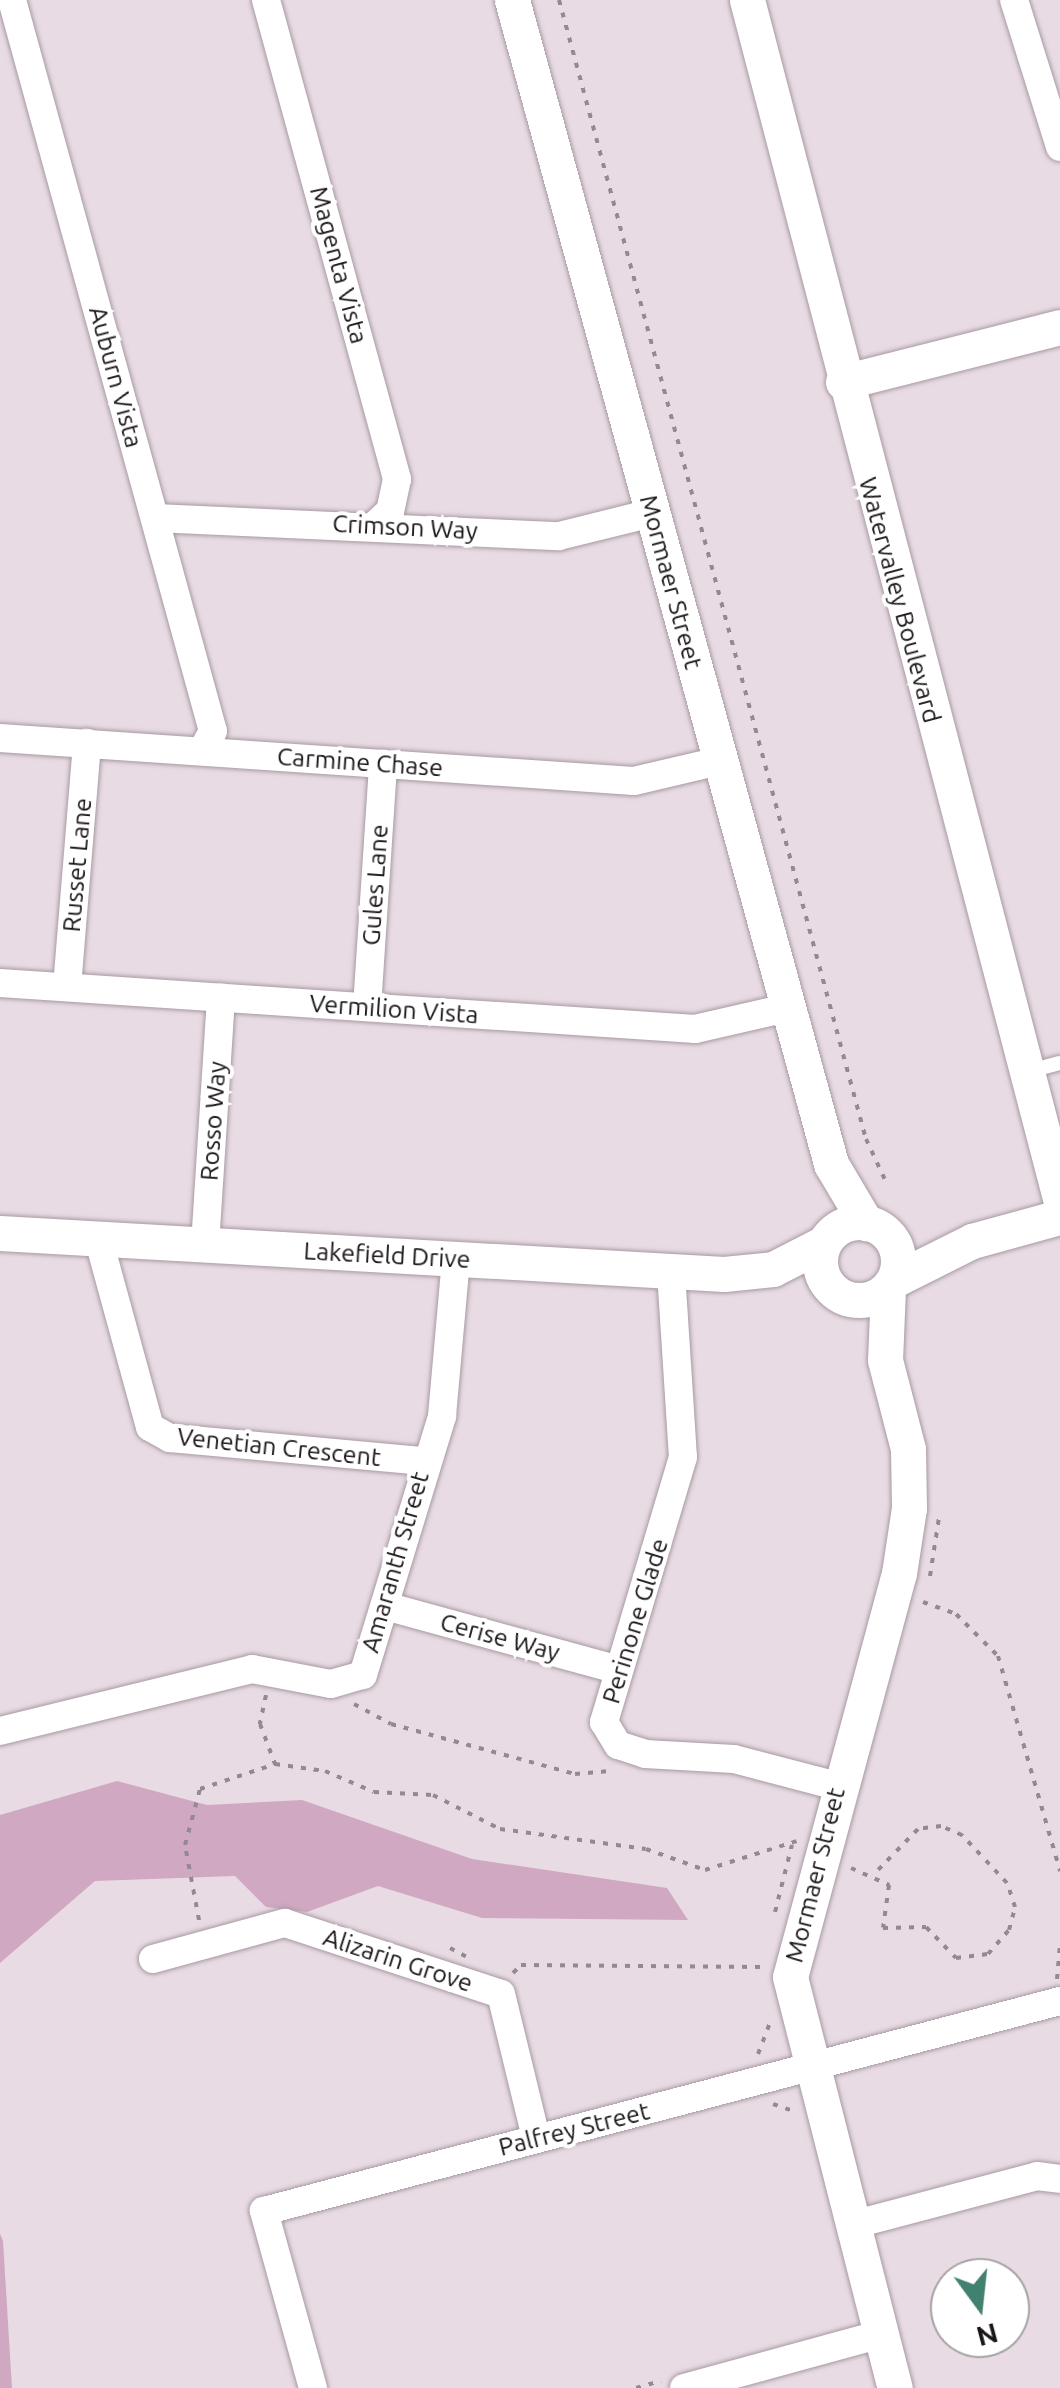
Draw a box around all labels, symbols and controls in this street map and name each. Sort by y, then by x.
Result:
street label: Magenta Vista [304,183,374,347]
street label: Auburn Vista [83,303,149,451]
street label: Watervalley Boulevard [853,474,947,726]
street label: Mormaer Street [633,492,709,672]
street label: Crimson Way [332,508,478,546]
street label: Carmine Chase [276,741,444,783]
street label: Russet Lane [56,797,98,933]
street label: Gules Lane [356,823,394,947]
street label: Vermilion Vista [308,988,480,1030]
street label: Rosso Way [194,1060,232,1182]
street label: Lakefield Drive [303,1236,471,1274]
street label: Venetian Crescent [176,1421,382,1473]
street label: Amaranth Street [355,1468,435,1656]
street label: Perinone Glade [596,1535,674,1707]
street label: Cerise Way [437,1607,563,1667]
street label: Mormaer Street [779,1785,851,1965]
street label: Alizarin Grove [320,1922,476,1998]
street label: Palfrey Street [495,2096,653,2162]
north arrow [930,2258,1030,2358]
text: N [973,2318,1001,2353]

